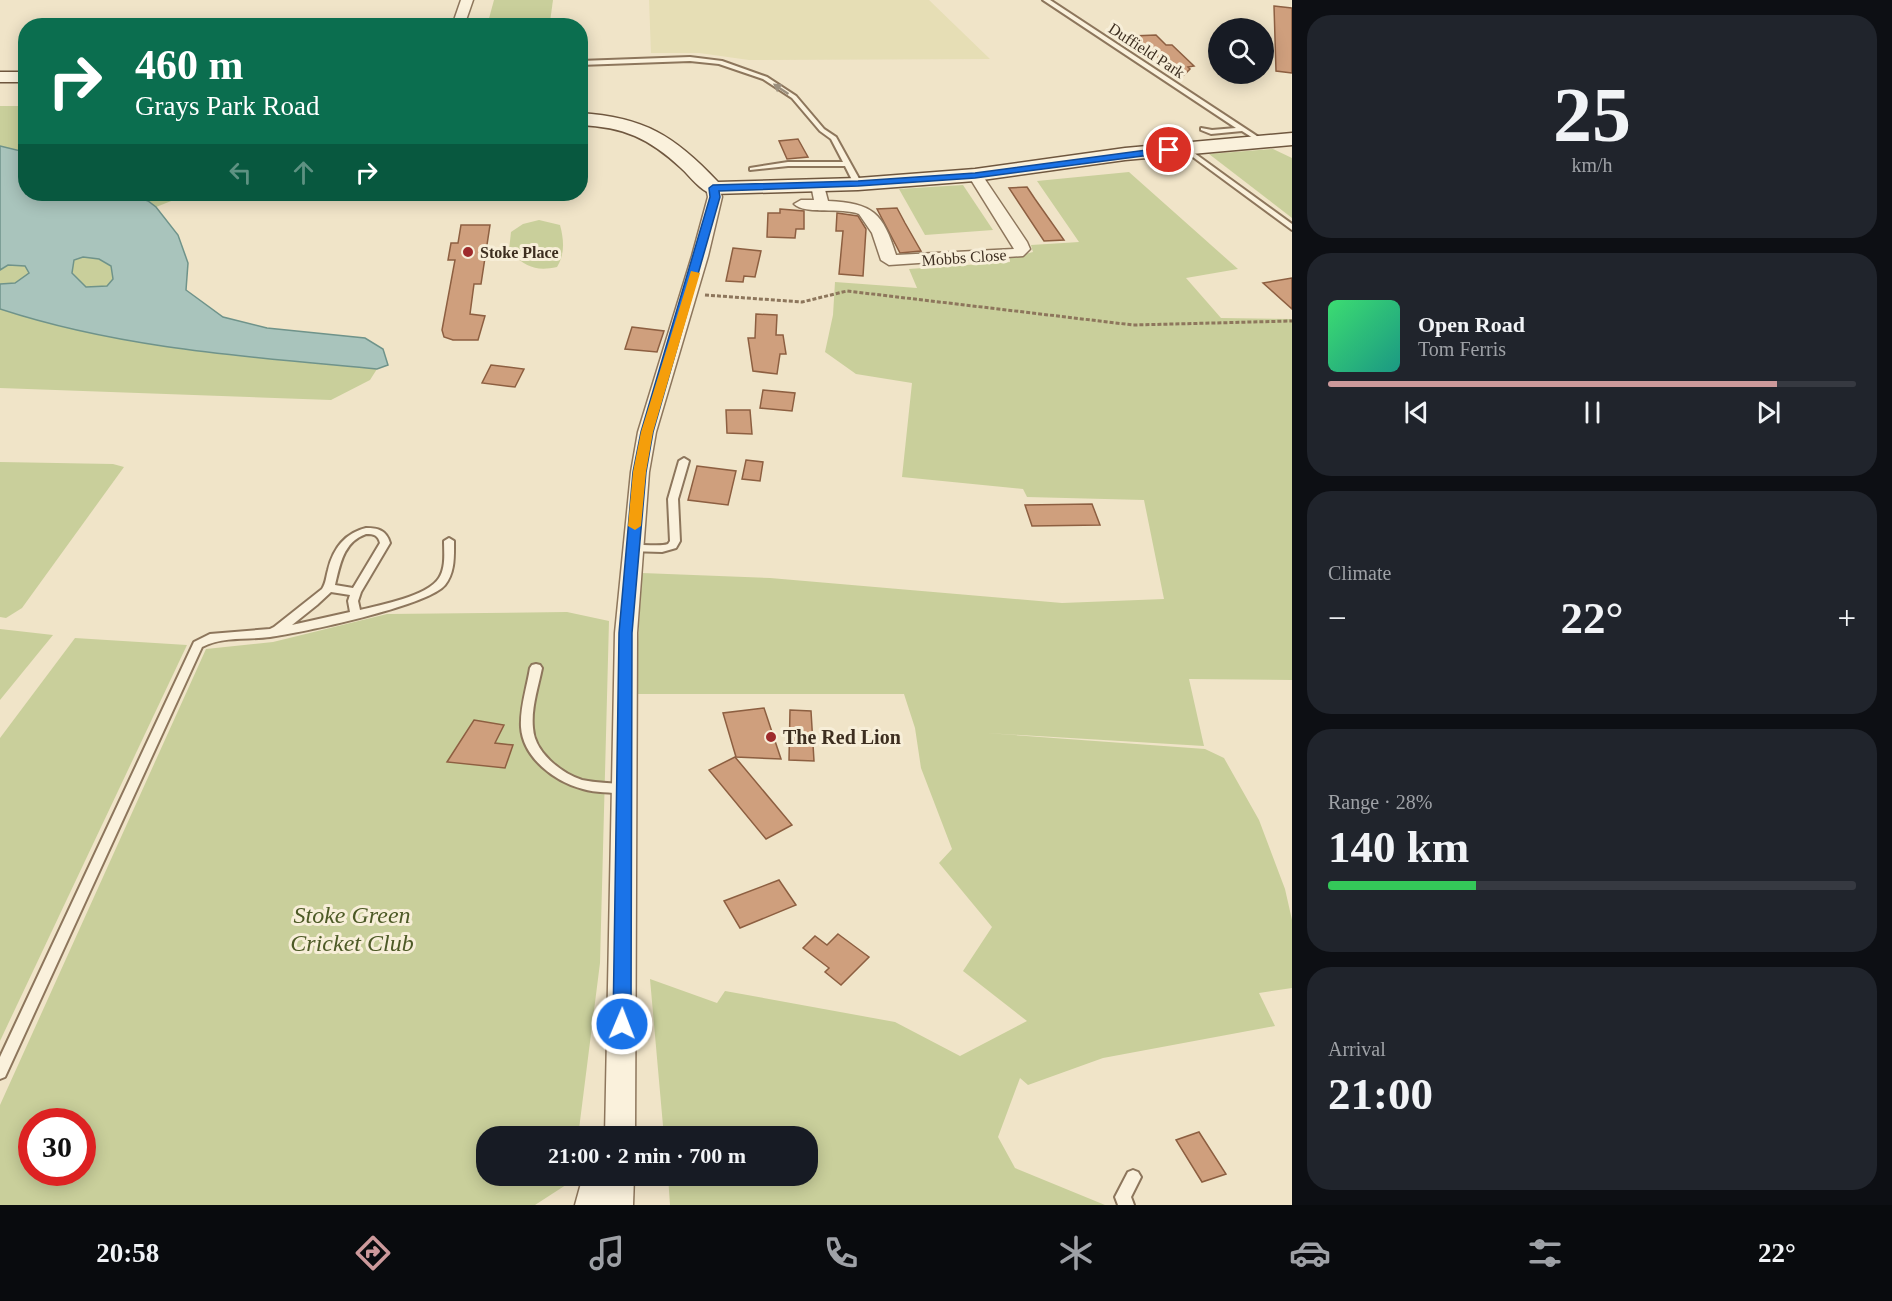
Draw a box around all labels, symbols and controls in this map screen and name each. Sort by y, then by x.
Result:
map controls [1208,18,1274,84]
button: search [1208,18,1274,84]
street label: Duffield Park [1106,20,1188,81]
icon: right [36,42,114,120]
text: 460 m [135,42,244,88]
text: 25 [1553,71,1631,158]
one-way arrow [773,84,789,95]
text: Grays Park Road [135,91,319,121]
pin [1143,124,1194,175]
icon: arrive [1152,133,1185,166]
text: km/h [1571,154,1613,176]
icon: left [224,156,257,189]
icon: ahead [287,156,320,189]
icon: right [350,156,383,189]
place label: Stoke Place [480,244,559,261]
marker: Stoke Place [461,245,475,259]
street label: Mobbs Close [921,246,1007,269]
text: Open Road [1418,312,1525,337]
text: Tom Ferris [1418,338,1506,360]
icon: previous [1400,396,1433,429]
icon: pause [1576,396,1609,429]
icon: next [1752,396,1785,429]
text: Climate [1328,562,1391,584]
text: 22° [1561,593,1624,643]
text: − [1328,600,1347,636]
text: + [1837,600,1856,636]
place label: The Red Lion [783,726,901,748]
marker: The Red Lion [764,730,778,744]
text: Range · 28% [1328,791,1432,813]
text: 140 km [1328,822,1469,872]
park label: Stoke Green Cricket Club [290,902,414,956]
position arrow [590,992,654,1056]
text: Arrival [1328,1038,1386,1060]
text: 21:00 [1328,1069,1433,1119]
speed limit sign: 30 [18,1108,96,1186]
text: 21:00 · 2 min · 700 m [548,1143,746,1168]
icon: directions [352,1232,394,1274]
icon: music [586,1232,628,1274]
icon: phone [820,1232,862,1274]
icon: climate [1055,1232,1097,1274]
icon: car [1289,1232,1331,1274]
icon: filters [1524,1232,1566,1274]
text: 20:58 [96,1238,159,1268]
text: 22° [1758,1238,1796,1268]

